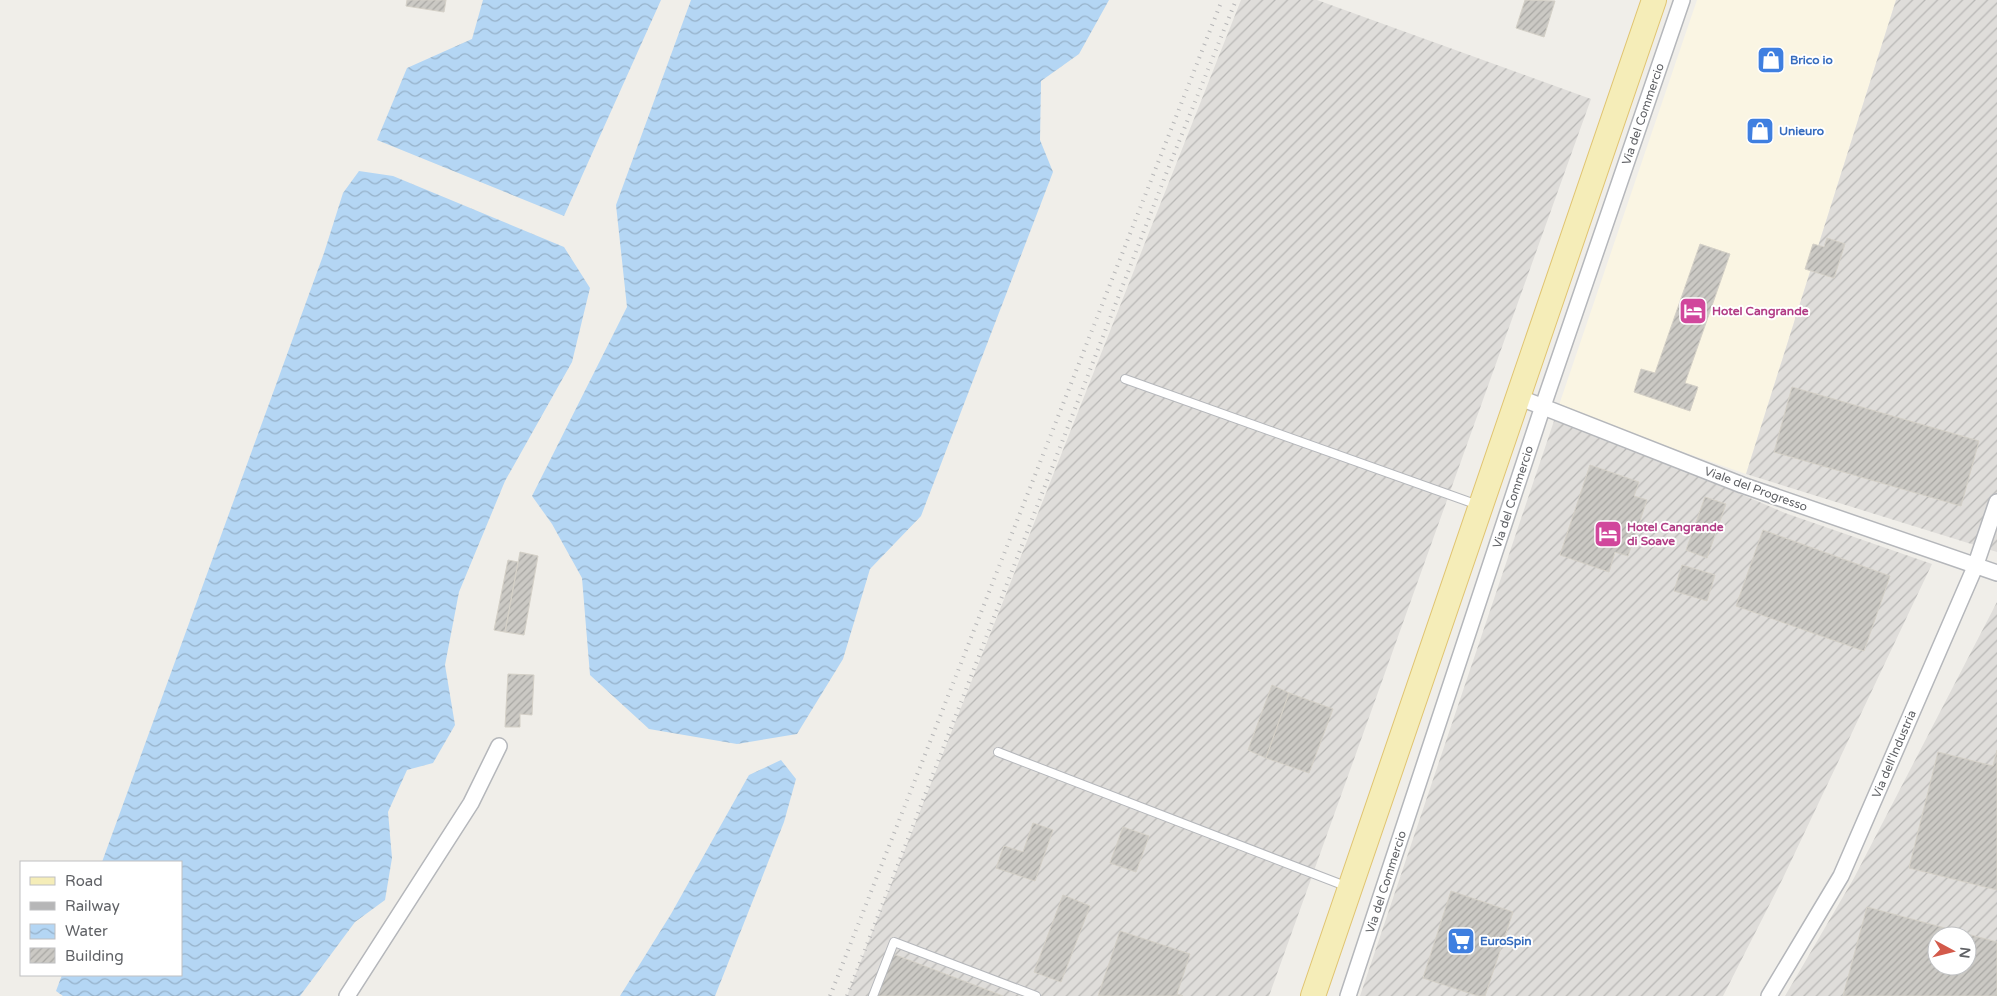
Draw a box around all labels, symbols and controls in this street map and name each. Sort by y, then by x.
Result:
shop icon: Brico io [1756,45,1786,75]
place label: Brico io [1790,53,1833,67]
street label: Via del Commercio [1619,61,1667,167]
shop icon: Unieuro [1745,116,1775,146]
place label: Unieuro [1779,124,1824,138]
hotel icon: Hotel Cangrande [1678,296,1708,326]
place label: Hotel Cangrande [1712,304,1809,319]
street label: Via del Commercio [1490,444,1536,550]
street label: Viale del Progresso [1703,464,1809,514]
hotel icon: Hotel Cangrande di Soave [1593,519,1623,549]
place label: Hotel Cangrande di Soave [1627,520,1724,548]
street label: Via dell'Industria [1869,708,1919,800]
street label: Via del Commercio [1363,829,1409,935]
legend [20,861,182,976]
text: Road [65,872,103,890]
text: Railway [65,897,120,915]
text: Water [65,922,108,940]
supermarket icon: EuroSpin [1446,926,1476,956]
north arrow [1927,926,1977,976]
place label: EuroSpin [1480,934,1532,949]
text: N [1955,946,1974,959]
text: Building [65,947,124,965]

